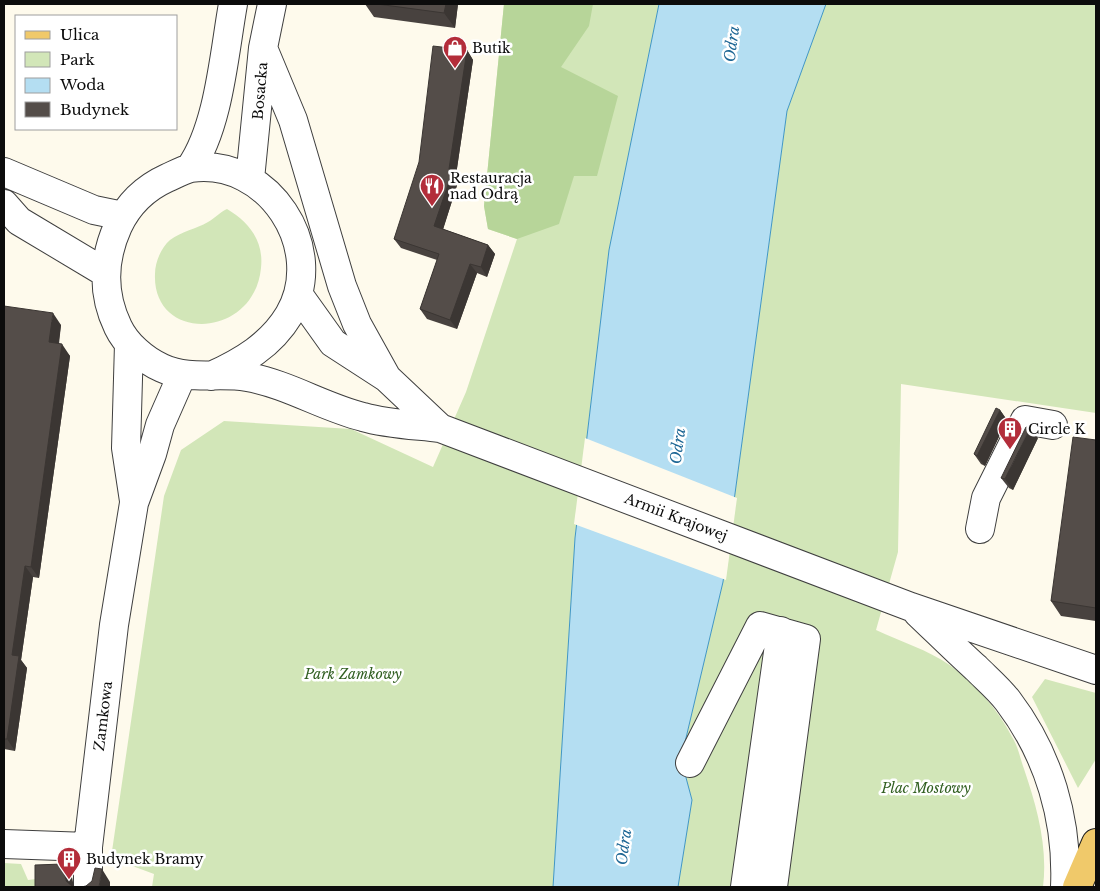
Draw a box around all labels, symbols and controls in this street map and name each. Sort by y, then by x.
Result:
legend [15,15,178,130]
text: Ulica [60,25,100,44]
water label: Odra [720,25,743,63]
shop icon: Butik [442,35,468,69]
place label: Butik [472,39,511,57]
text: Park [60,50,96,69]
street label: Bosacka [249,61,272,121]
text: Woda [59,75,105,94]
text: Budynek [60,100,130,119]
place label: Restauracja nad Odrą [450,169,532,203]
restaurant icon: Restauracja nad Odrą [419,173,445,207]
building icon: Circle K [997,416,1023,450]
place label: Circle K [1028,420,1087,438]
water label: Odra [666,427,689,465]
street label: Armii Krajowej [621,489,730,545]
park label: Park Zamkowy [303,665,403,683]
street label: Zamkowa [90,680,116,752]
park label: Plac Mostowy [880,779,972,797]
water label: Odra [612,828,635,866]
building icon: Budynek Bramy [56,846,82,880]
place label: Budynek Bramy [86,850,203,868]

